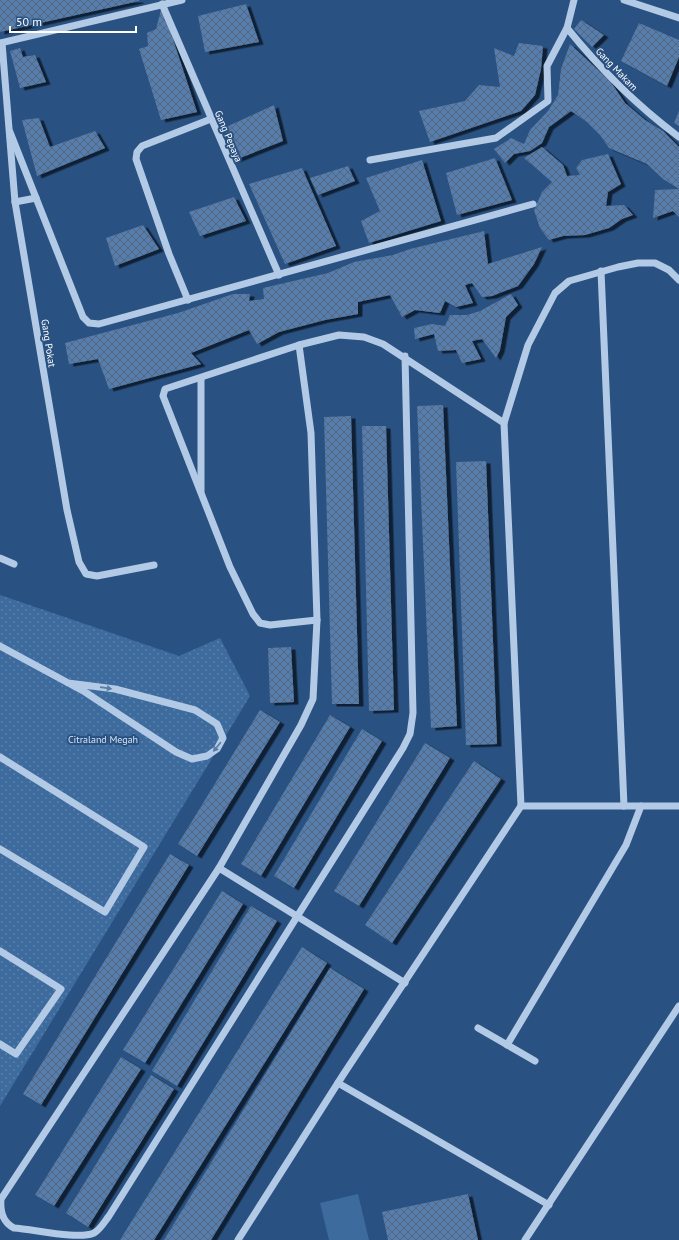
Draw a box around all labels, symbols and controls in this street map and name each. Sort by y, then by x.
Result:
scale bar [10,8,136,34]
text: 50 m [16,14,42,29]
street label: Gang Makam [593,45,641,94]
street label: Gang Pepaya [212,108,245,164]
street label: Gang Pokat [38,318,59,369]
one-way arrow [100,685,112,691]
park label: Citraland Megah [68,733,138,746]
one-way arrow [213,741,221,752]

